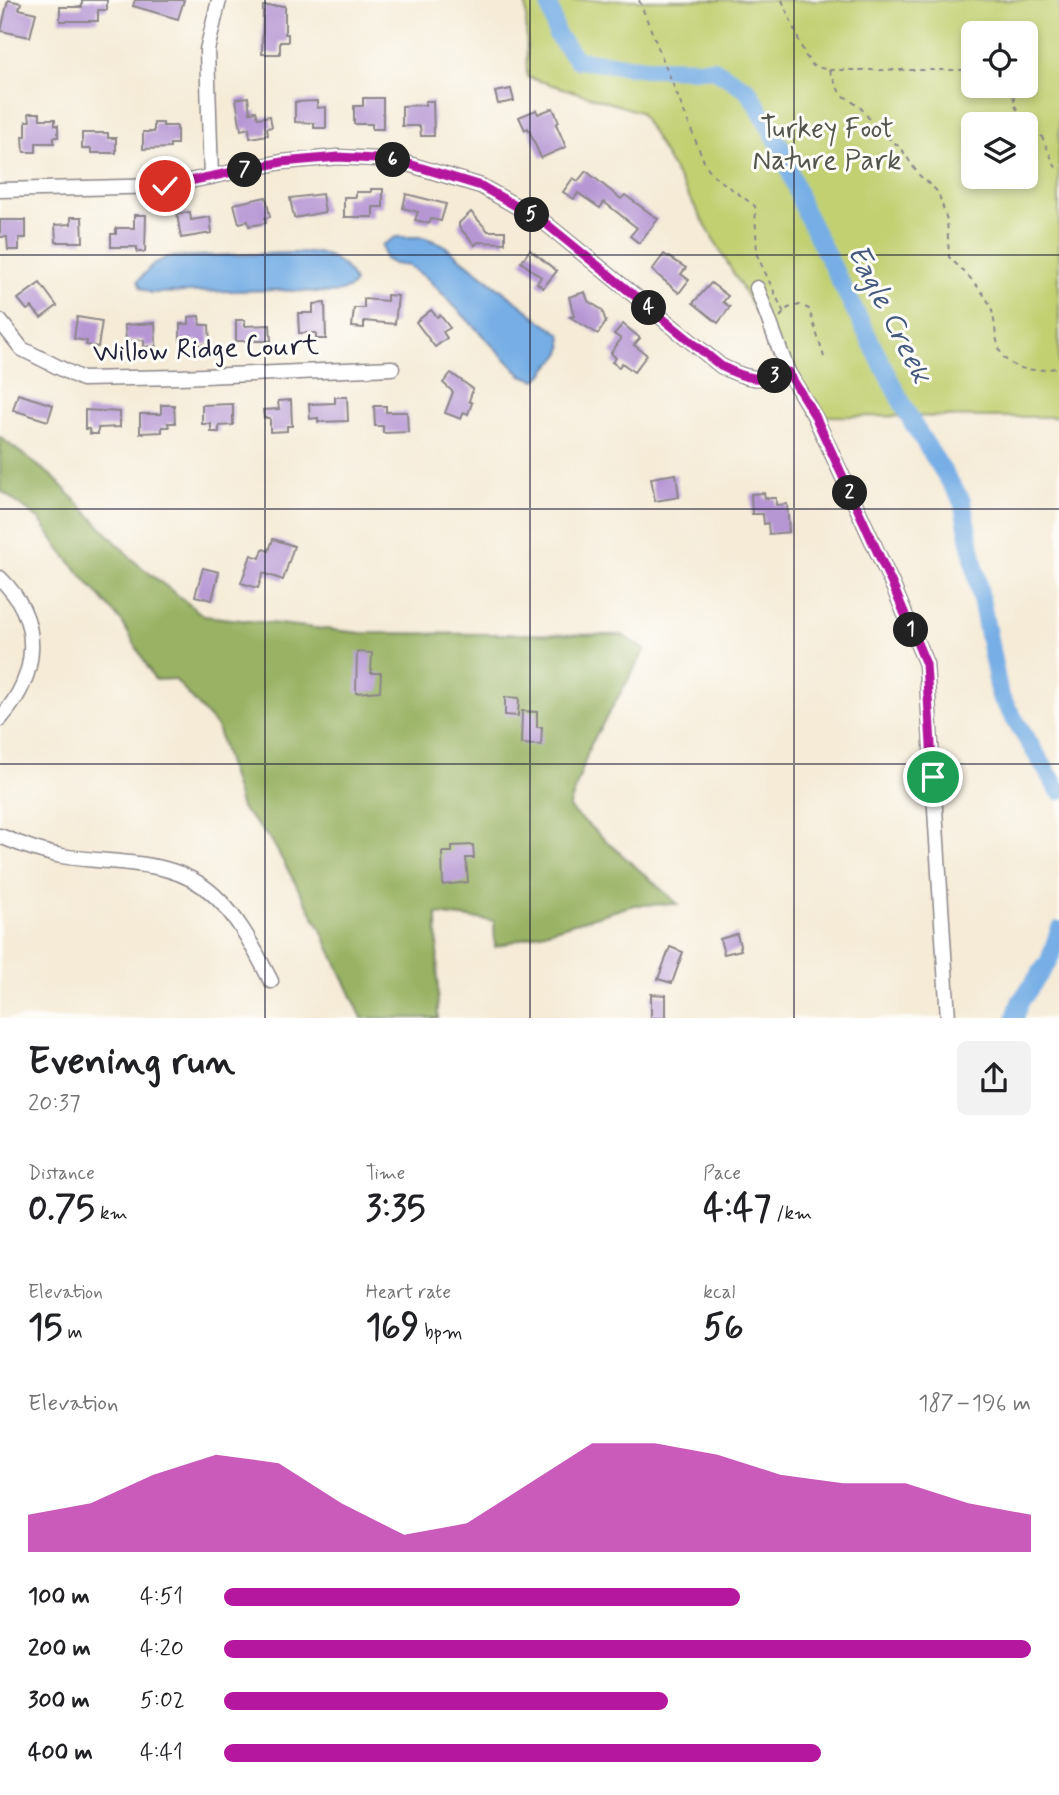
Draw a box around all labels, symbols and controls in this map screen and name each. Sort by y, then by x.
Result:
map controls [961,21,1038,189]
button: locate [961,21,1038,98]
park label: Turkey Foot Nature Park [752,111,902,180]
button: layers [961,112,1038,189]
pin: 6 [376,142,410,178]
text: 6 [388,147,397,172]
pin: 7 [228,152,262,188]
pin [135,156,195,216]
text: 7 [239,157,250,182]
icon: check [146,167,184,205]
pin: 5 [514,198,550,232]
text: 5 [526,202,537,227]
water label: Eagle Creek [836,238,941,392]
pin: 4 [632,290,666,326]
text: 4 [643,295,654,320]
street label: Willow Ridge Court [92,328,320,372]
pin: 3 [758,358,792,394]
text: 3 [770,363,779,388]
pin: 2 [832,476,868,510]
text: 2 [845,480,854,505]
pin: 1 [894,612,928,648]
text: 1 [906,617,915,642]
pin [903,747,963,807]
icon: arrive [914,758,952,796]
text: Evening run [28,1038,235,1087]
button: share [957,1041,1031,1115]
text: 20:37 [28,1089,81,1119]
text: Distance [28,1161,95,1186]
text: Time [366,1161,405,1186]
text: Pace [703,1161,741,1186]
text: 0.75 [28,1186,95,1232]
text: 3:35 [366,1186,425,1232]
text: 4:47 [703,1186,771,1232]
text: km [95,1201,128,1226]
text: /km [771,1201,812,1226]
text: Elevation [28,1280,103,1305]
text: Heart rate [366,1280,451,1305]
text: kcal [703,1280,735,1305]
text: 15 [28,1305,62,1351]
text: 169 [366,1305,419,1351]
text: 56 [703,1305,744,1351]
text: m [62,1320,83,1345]
text: bpm [419,1320,462,1345]
text: Elevation [28,1389,119,1419]
text: 187–196 m [918,1389,1031,1419]
text: 100 m [28,1582,90,1612]
text: 4:51 [140,1582,183,1612]
text: 200 m [28,1634,91,1664]
text: 4:20 [140,1634,184,1664]
text: 300 m [28,1686,90,1716]
text: 5:02 [140,1686,185,1716]
text: 400 m [28,1738,93,1768]
text: 4:41 [140,1738,183,1768]

